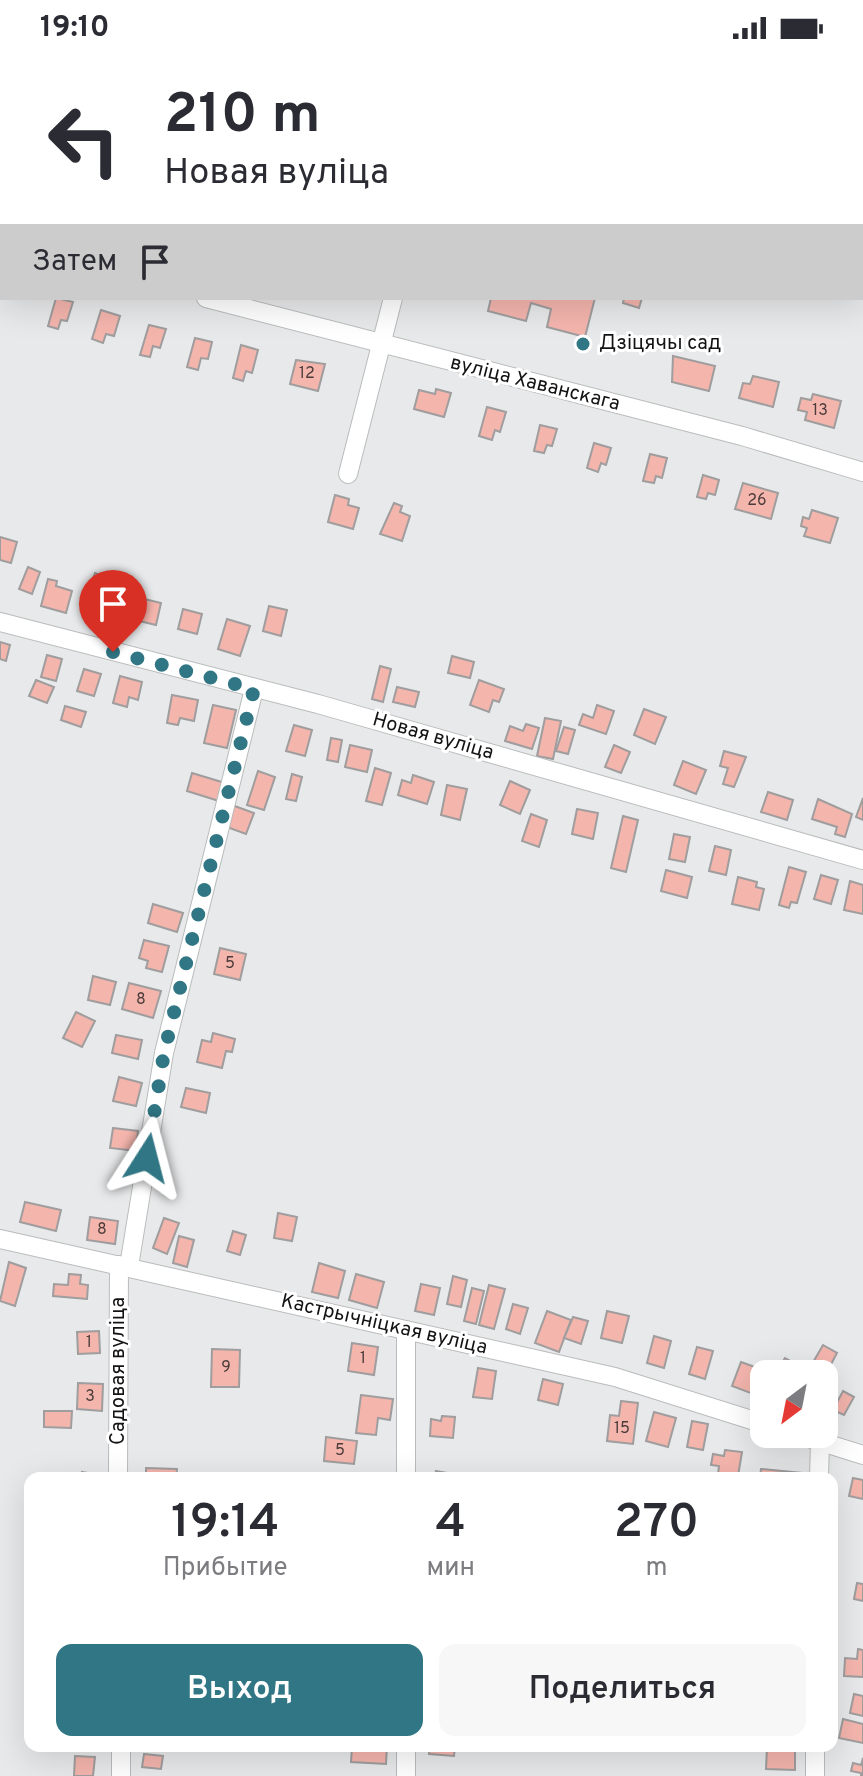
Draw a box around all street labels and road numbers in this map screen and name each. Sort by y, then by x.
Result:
street label: вуліца Хаванскага [447,350,623,418]
street label: Новая вуліца [369,707,497,767]
street label: Кастрычніцкая вуліца [278,1289,490,1361]
street label: Садовая вуліца [106,1297,132,1445]

